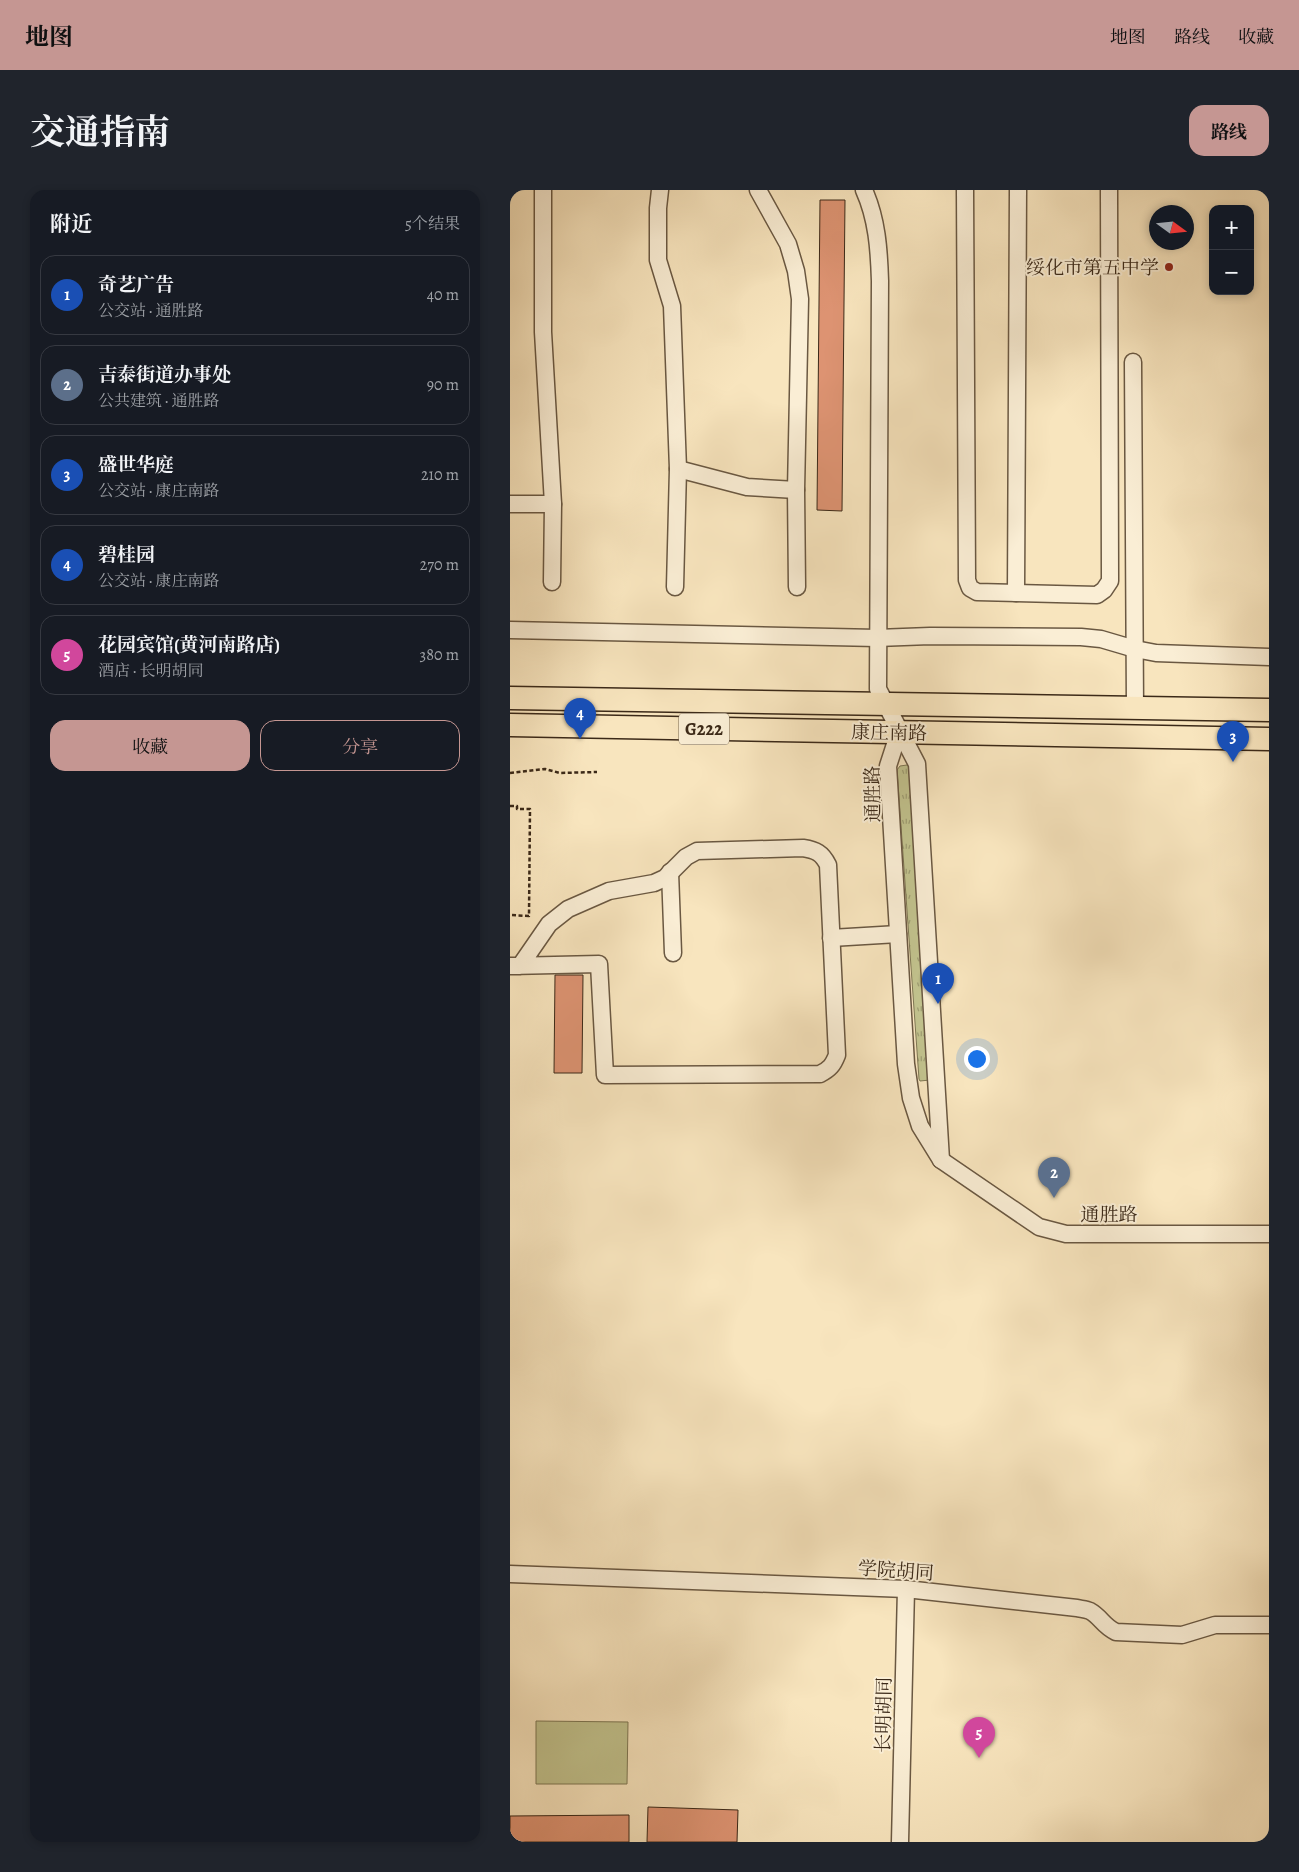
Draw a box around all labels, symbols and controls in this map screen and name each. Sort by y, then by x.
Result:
text: 地图 [25,21,73,53]
text: 地图 [1110,25,1146,49]
text: 路线 [1174,25,1210,49]
text: 收藏 [1238,25,1274,49]
button: 路线 [1189,105,1269,156]
text: 交通指南 [30,108,170,156]
north arrow [1149,205,1194,250]
map controls [1209,205,1254,295]
button: + [1209,205,1254,250]
text: 附近 [50,210,92,238]
text: 5个结果 [405,213,460,235]
button: − [1209,250,1254,295]
place label: 绥化市第五中学 [1026,255,1159,281]
marker: 绥化市第五中学 [1163,261,1175,273]
text: 奇艺广告 [98,272,174,298]
text: 1 [64,284,70,306]
text: 40 m [427,284,459,306]
text: 公交站 · 通胜路 [98,300,204,322]
text: 吉泰街道办事处 [98,362,231,388]
text: 2 [63,374,71,396]
text: 90 m [427,374,459,396]
text: 公共建筑 · 通胜路 [98,390,220,412]
text: 盛世华庭 [98,452,174,478]
text: 3 [64,464,70,486]
text: 210 m [421,464,459,486]
text: 公交站 · 康庄南路 [98,480,220,502]
text: 碧桂园 [98,542,155,568]
text: 4 [63,554,71,576]
text: 270 m [420,554,459,576]
text: 公交站 · 康庄南路 [98,570,220,592]
text: 花园宾馆(黄河南路店) [98,632,280,658]
text: 5 [64,644,70,666]
text: 380 m [420,644,459,666]
text: 酒店 · 长明胡同 [98,660,204,682]
pin: 4 [564,698,596,739]
road number: G222 [679,714,729,744]
street label: 康庄南路 [851,719,927,747]
button: 收藏 [50,720,250,771]
button: 分享 [260,720,460,771]
pin: 3 [1217,721,1249,762]
street label: 通胜路 [860,765,886,823]
pin: 1 [922,963,954,1004]
your location [964,1046,990,1072]
pin: 2 [1038,1157,1070,1198]
street label: 通胜路 [1080,1202,1138,1228]
street label: 学院胡同 [857,1555,935,1587]
street label: 长明胡同 [870,1677,898,1753]
pin: 5 [963,1717,995,1758]

